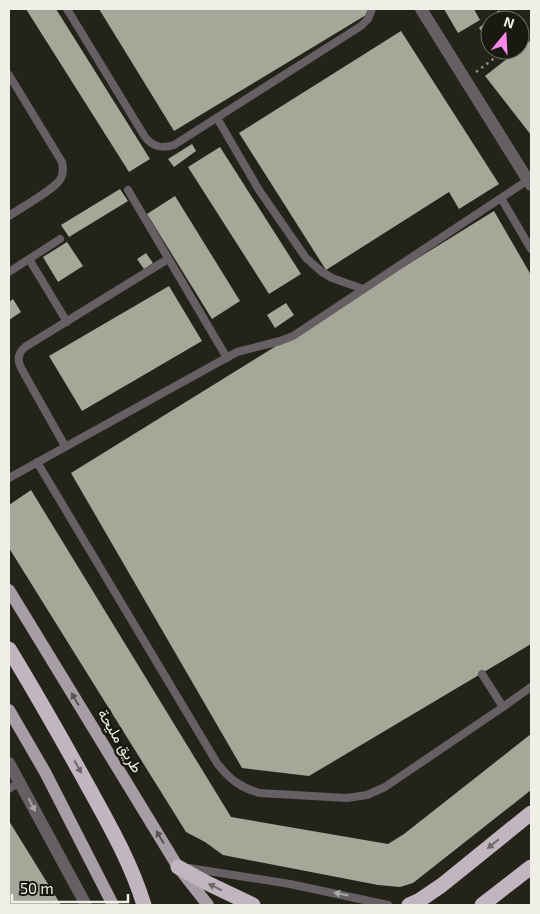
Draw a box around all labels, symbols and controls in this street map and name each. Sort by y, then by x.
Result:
north arrow [480,10,530,60]
text: N [502,13,517,32]
one-way arrow [70,692,80,705]
street label: طريق مليحة [93,705,147,777]
one-way arrow [73,760,82,773]
one-way arrow [28,798,36,813]
one-way arrow [155,831,164,844]
one-way arrow [487,838,500,849]
scale bar [12,872,129,904]
text: 50 m [20,879,54,897]
one-way arrow [208,883,222,891]
one-way arrow [332,890,348,898]

